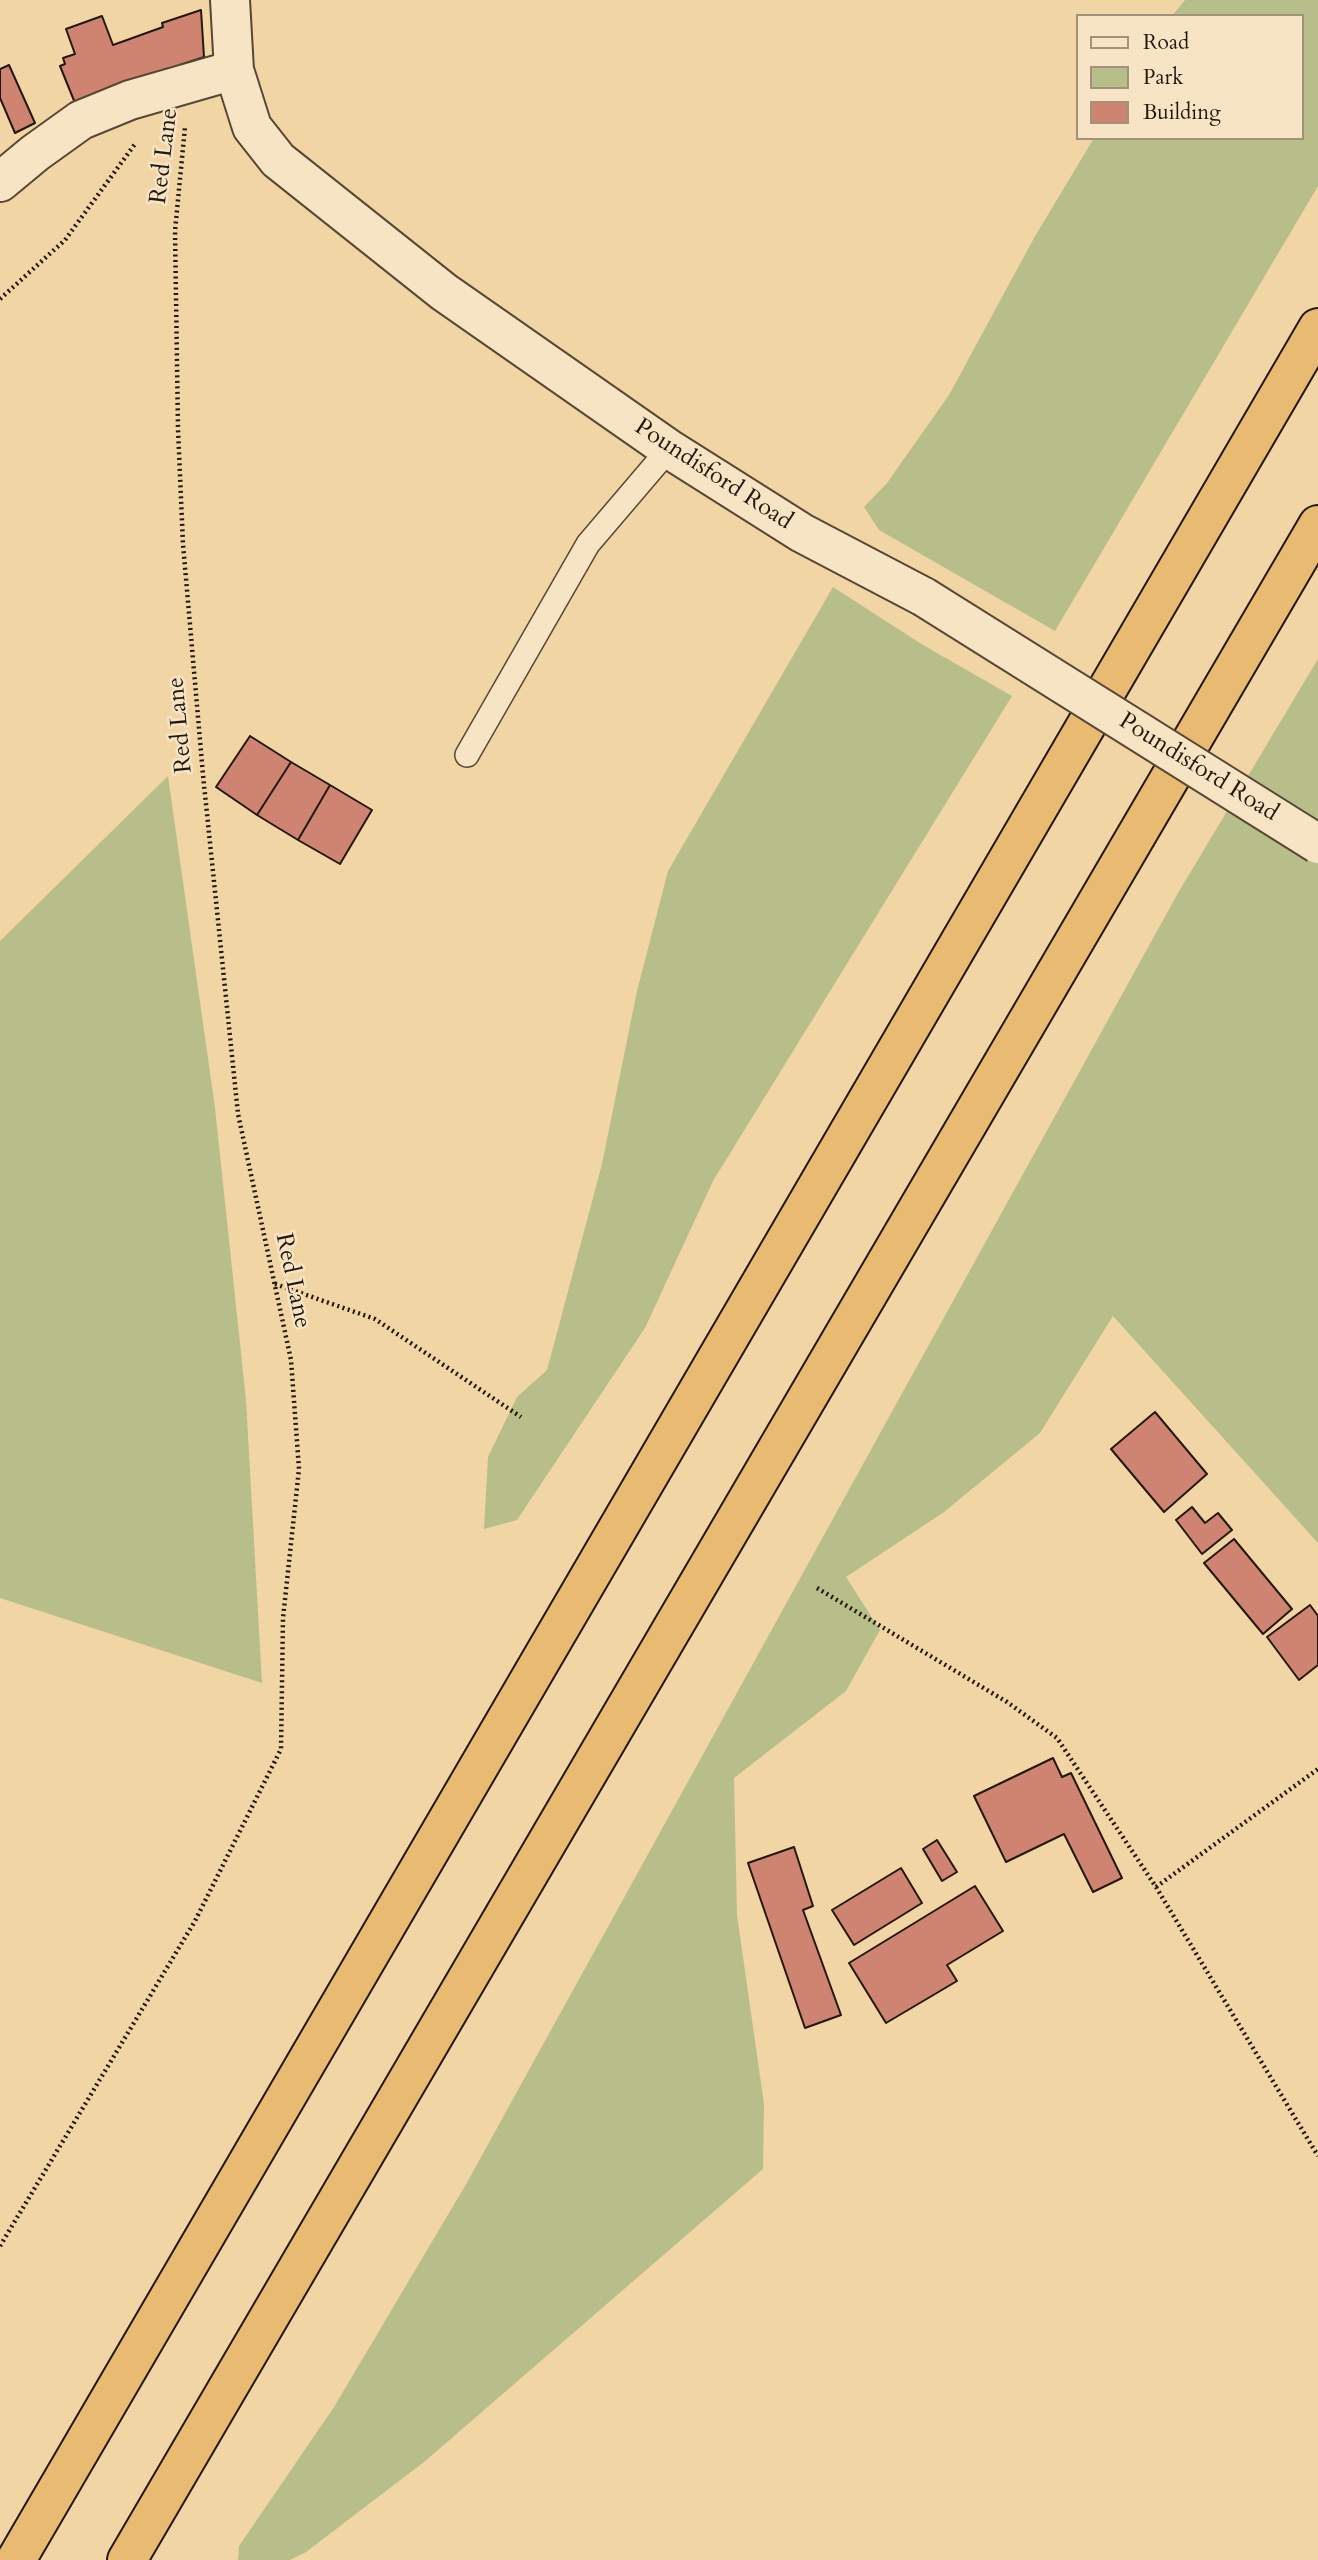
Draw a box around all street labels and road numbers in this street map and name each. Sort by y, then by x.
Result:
street label: Red Lane [145,107,185,205]
street label: Poundisford Road [629,413,797,537]
street label: Red Lane [162,676,200,774]
street label: Poundisford Road [1113,707,1283,829]
street label: Red Lane [268,1231,316,1331]

